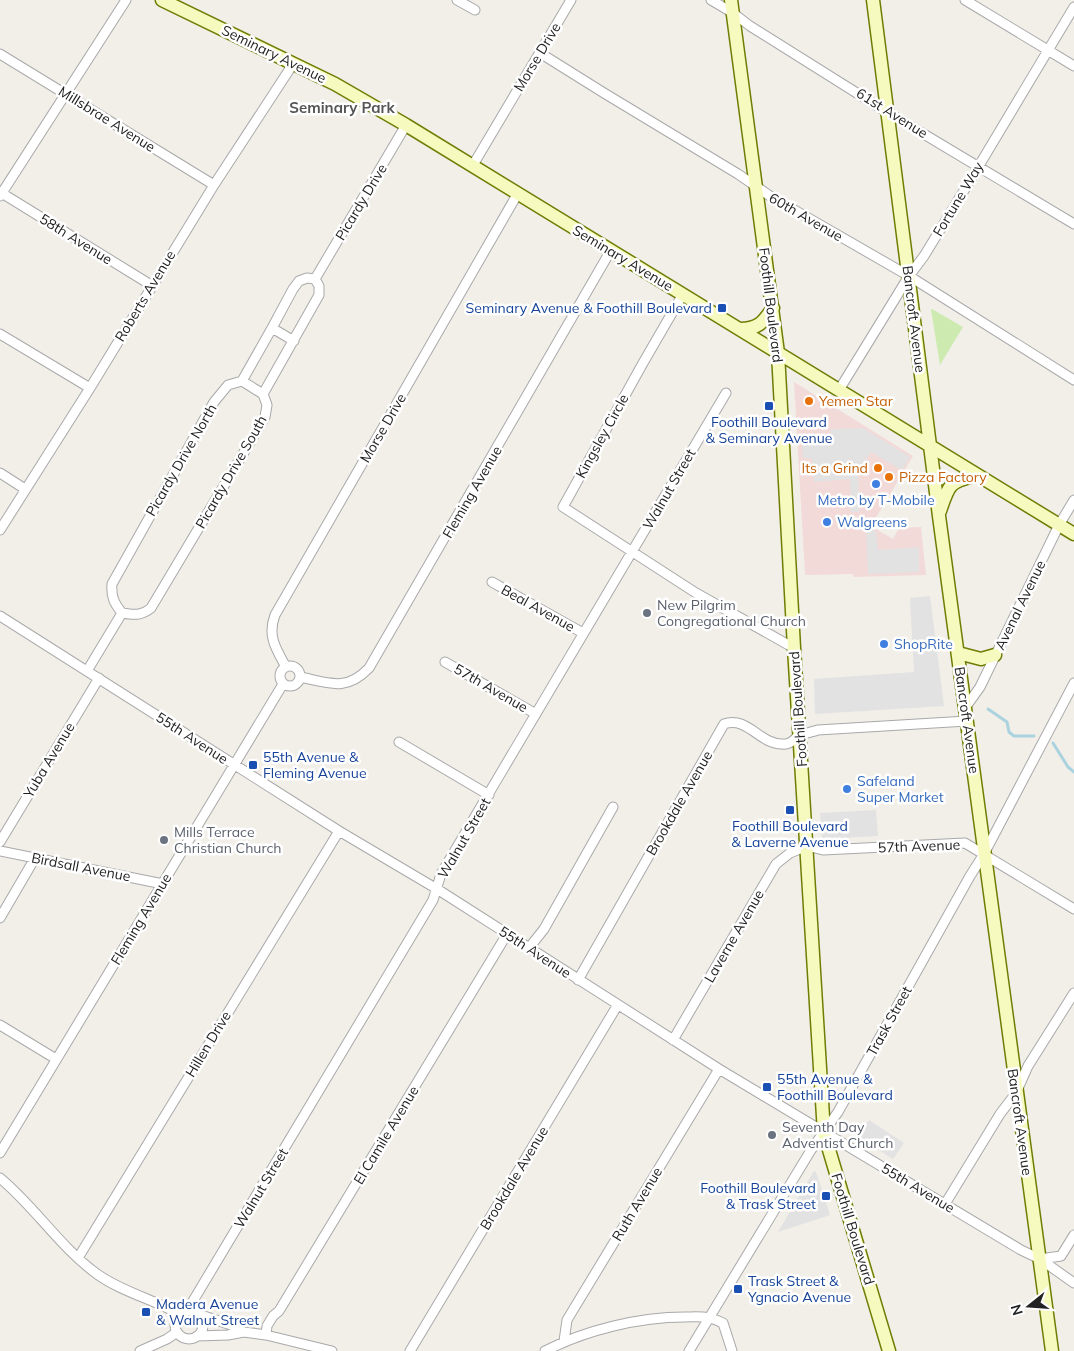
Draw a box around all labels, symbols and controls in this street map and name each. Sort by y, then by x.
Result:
street label: Morse Drive [509,19,565,95]
street label: Seminary Avenue [219,21,329,87]
street label: Millsbrae Avenue [55,82,159,156]
street label: 61st Avenue [853,84,931,142]
district label: Seminary Park [289,98,395,117]
street label: Fortune Way [929,158,988,240]
street label: Picardy Drive [331,160,391,244]
street label: 60th Avenue [766,189,846,245]
street label: 58th Avenue [36,210,116,268]
street label: Seminary Avenue [570,221,676,295]
street label: Foothill Boulevard [755,246,787,364]
street label: Roberts Avenue [111,247,179,345]
street label: Bancroft Avenue [899,264,929,374]
place label: Seminary Avenue & Foothill Boulevard [466,299,712,317]
marker: Seminary Avenue & Foothill Boulevard [716,302,728,314]
street label: Morse Drive [356,390,410,466]
street label: Kingsley Circle [571,391,633,481]
place label: Yemen Star [818,392,894,410]
marker: Yemen Star [803,395,815,407]
marker: Foothill Boulevard & Seminary Avenue [763,400,775,412]
street label: Picardy Drive North [142,401,220,519]
street label: Picardy Drive South [191,412,271,532]
place label: Foothill Boulevard & Seminary Avenue [706,413,832,447]
street label: Fleming Avenue [438,443,506,541]
street label: Walnut Street [639,445,699,532]
place label: Its a Grind [802,459,868,477]
marker: Its a Grind [872,462,884,474]
place label: Pizza Factory [899,468,987,486]
marker: Pizza Factory [883,471,895,483]
marker: Metro by T-Mobile [870,478,882,490]
place label: Metro by T-Mobile [817,491,935,509]
place label: Walgreens [837,513,907,531]
marker: Walgreens [821,516,833,528]
street label: Avenal Avenue [991,557,1049,653]
street label: Beal Avenue [498,580,578,636]
place label: New Pilgrim Congregational Church [657,596,806,630]
marker: New Pilgrim Congregational Church [641,607,653,619]
place label: ShopRite [894,635,953,653]
marker: ShopRite [878,638,890,650]
street label: Foothill Boulevard [785,651,811,767]
street label: 57th Avenue [451,660,531,716]
street label: Bancroft Avenue [951,665,983,775]
street label: 55th Avenue [153,708,231,768]
street label: Yuba Avenue [19,719,79,802]
place label: 55th Avenue & Fleming Avenue [263,748,367,782]
street label: Brookdale Avenue [642,748,716,858]
marker: 55th Avenue & Fleming Avenue [247,759,259,771]
place label: Safeland Super Market [857,772,944,806]
marker: Safeland Super Market [841,783,853,795]
street label: Walnut Street [434,794,494,881]
marker: Foothill Boulevard & Laverne Avenue [784,804,796,816]
place label: Foothill Boulevard & Laverne Avenue [731,817,849,851]
place label: Mills Terrace Christian Church [174,823,282,857]
marker: Mills Terrace Christian Church [158,834,170,846]
street label: 57th Avenue [878,836,960,856]
street label: Birdsall Avenue [30,849,132,885]
street label: Fleming Avenue [107,870,175,968]
street label: Laverne Avenue [700,886,768,986]
street label: 55th Avenue [496,922,574,982]
street label: Trask Street [862,983,916,1059]
street label: Hillen Drive [181,1008,235,1080]
street label: Bancroft Avenue [1004,1067,1036,1177]
place label: 55th Avenue & Foothill Boulevard [777,1070,893,1104]
marker: 55th Avenue & Foothill Boulevard [761,1081,773,1093]
street label: El Camile Avenue [349,1082,423,1188]
place label: Seventh Day Adventist Church [782,1118,893,1152]
street label: Brookdale Avenue [476,1123,552,1233]
marker: Seventh Day Adventist Church [766,1129,778,1141]
street label: Walnut Street [230,1145,292,1231]
street label: 55th Avenue [878,1159,958,1217]
street label: Ruth Avenue [608,1164,666,1244]
street label: Foothill Boulevard [827,1171,879,1287]
place label: Foothill Boulevard & Trask Street [700,1179,816,1213]
marker: Foothill Boulevard & Trask Street [820,1190,832,1202]
place label: Trask Street & Ygnacio Avenue [747,1272,851,1306]
north arrow [1004,1281,1054,1331]
marker: Trask Street & Ygnacio Avenue [732,1283,744,1295]
place label: Madera Avenue & Walnut Street [156,1295,259,1329]
text: N [1006,1302,1027,1317]
marker: Madera Avenue & Walnut Street [140,1306,152,1318]

